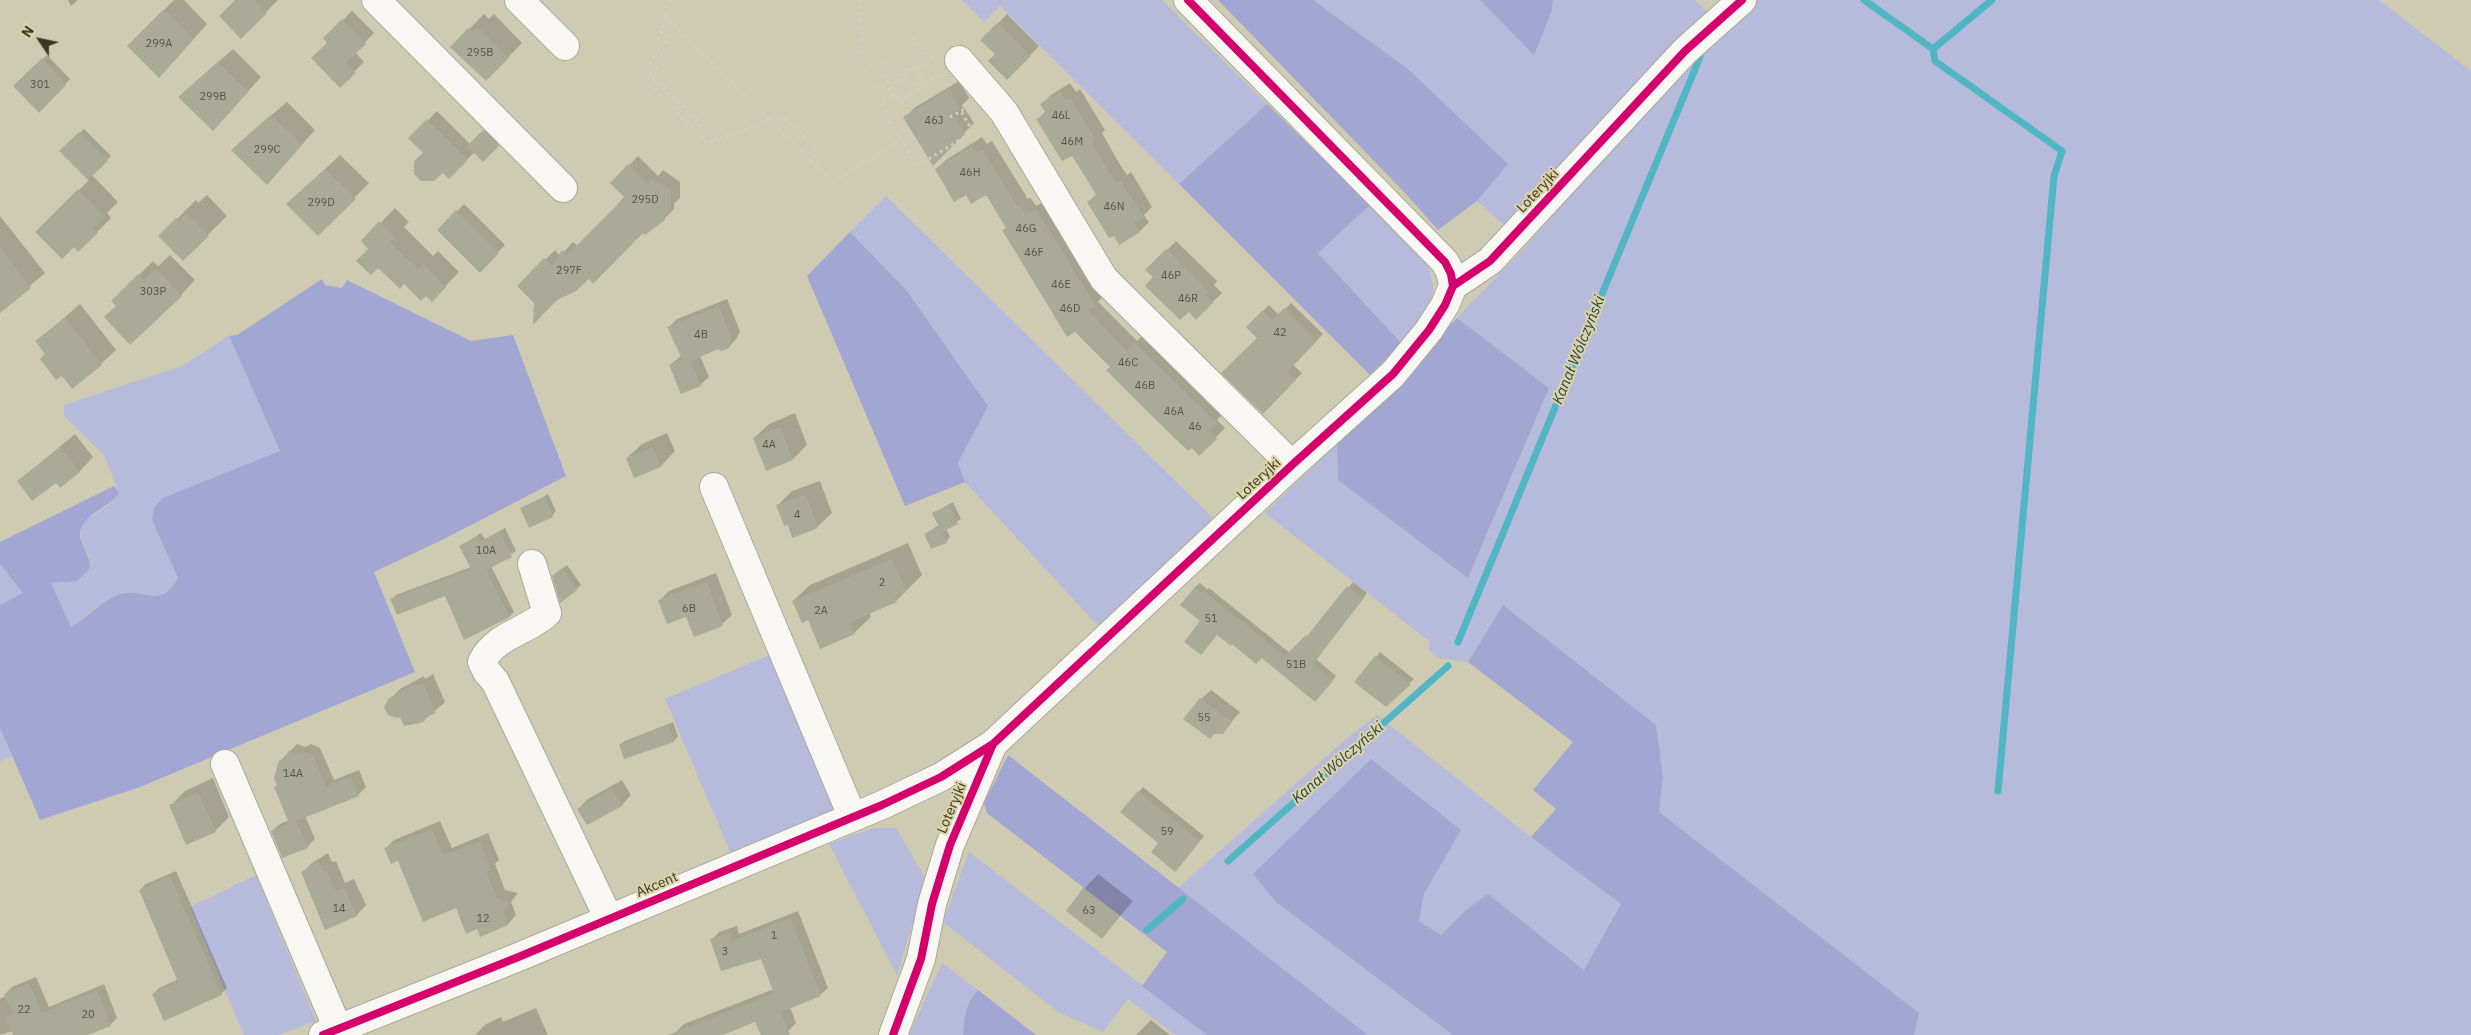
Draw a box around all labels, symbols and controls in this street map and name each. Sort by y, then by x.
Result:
north arrow [15,15,65,65]
text: N [17,22,38,41]
house number: 299A [146,37,172,51]
house number: 295B [467,46,493,60]
house number: 301 [30,78,50,92]
house number: 299B [200,90,226,104]
house number: 46L [1052,109,1070,123]
house number: 46J [925,114,943,128]
house number: 46M [1061,135,1083,149]
house number: 299C [254,143,280,157]
house number: 46H [960,166,980,180]
street label: Loteryjki [1513,166,1563,216]
house number: 295D [631,193,659,207]
house number: 299D [307,196,335,210]
house number: 46N [1104,200,1124,214]
house number: 46G [1016,222,1036,236]
house number: 46F [1024,246,1044,260]
house number: 297F [556,264,582,278]
house number: 46P [1161,269,1181,283]
house number: 46E [1051,278,1071,292]
house number: 303P [140,285,166,299]
house number: 46R [1178,292,1198,306]
water label: Kanał Wólczyński [1549,293,1609,407]
house number: 46D [1060,302,1080,316]
house number: 42 [1273,326,1287,340]
house number: 4B [694,328,708,342]
house number: 46C [1118,356,1138,370]
house number: 46B [1135,379,1155,393]
house number: 46A [1164,405,1184,419]
house number: 46 [1188,420,1202,434]
house number: 4A [762,438,776,452]
street label: Loteryjki [1234,454,1284,504]
house number: 4 [794,508,800,522]
house number: 10A [476,544,496,558]
house number: 2 [879,576,885,590]
house number: 6B [682,602,696,616]
house number: 2A [814,604,828,618]
house number: 51 [1204,612,1218,626]
house number: 51B [1286,658,1306,672]
house number: 55 [1197,711,1211,725]
water label: Kanał Wólczyński [1288,718,1388,808]
house number: 14A [283,767,303,781]
street label: Loteryjki [934,780,970,836]
house number: 59 [1160,825,1174,839]
street label: Akcent [634,869,680,901]
house number: 14 [332,902,346,916]
house number: 63 [1082,904,1096,918]
house number: 12 [476,912,490,926]
house number: 1 [771,929,777,943]
house number: 3 [722,945,728,959]
house number: 22 [17,1003,31,1017]
house number: 20 [81,1008,95,1022]

